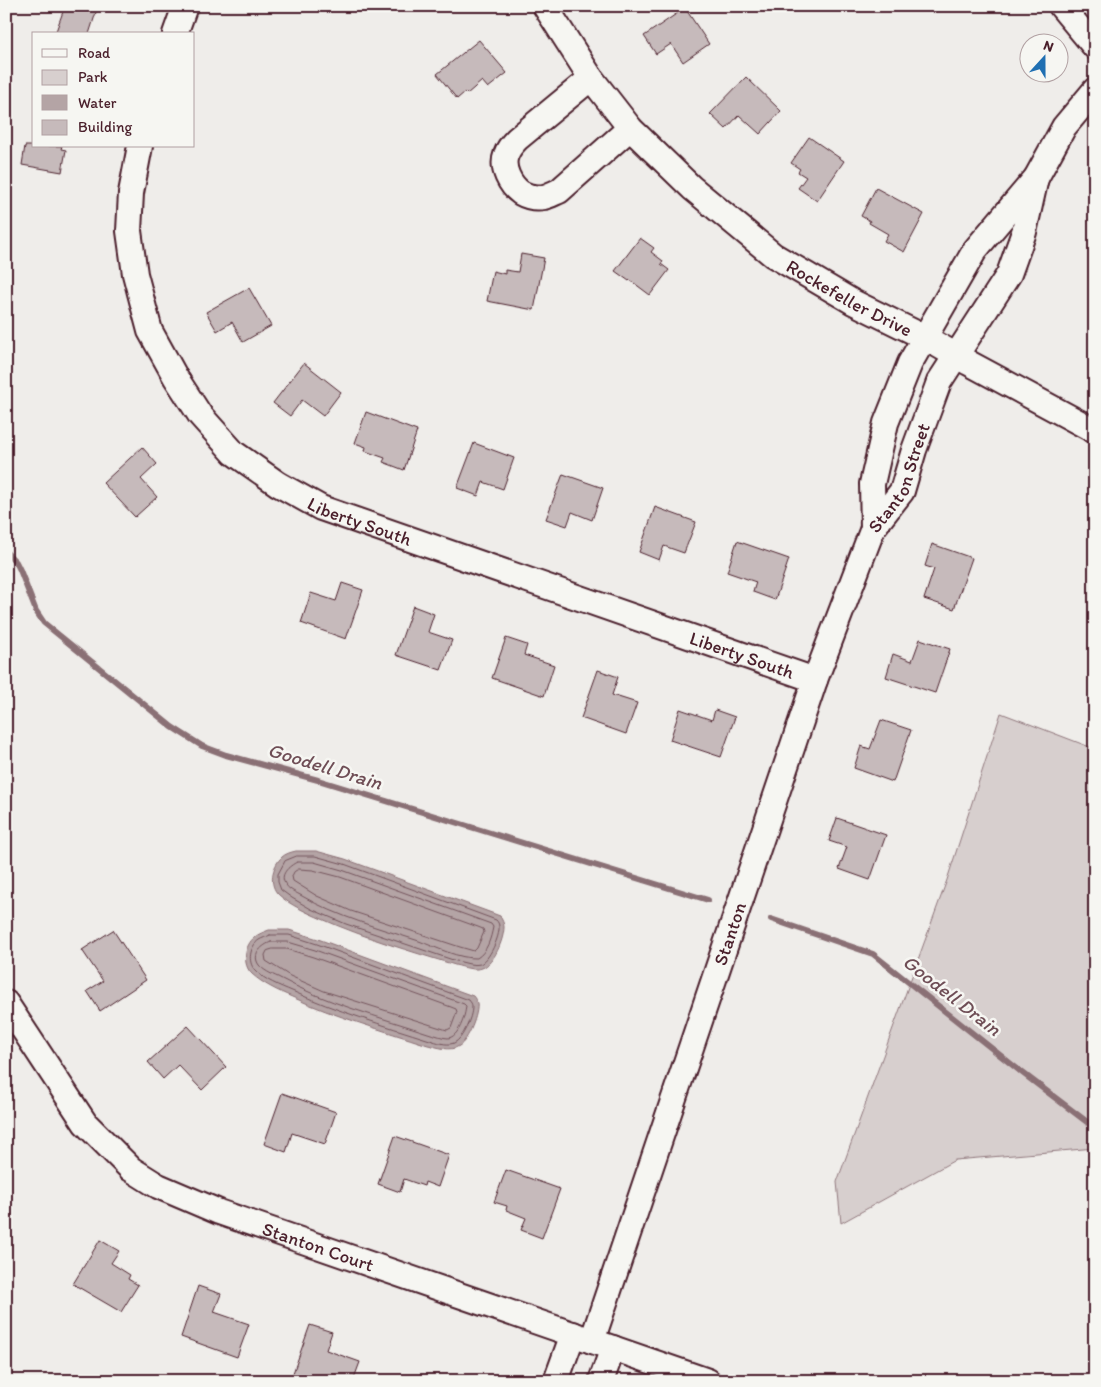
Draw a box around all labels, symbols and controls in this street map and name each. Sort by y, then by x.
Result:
legend [32,32,195,148]
north arrow [1018,32,1068,82]
text: N [1041,37,1056,56]
text: Road [78,44,111,62]
text: Park [78,68,108,86]
text: Water [78,94,117,112]
text: Building [78,118,132,136]
street label: Rockefeller Drive [782,255,916,341]
street label: Stanton Street [863,420,935,537]
street label: Liberty South [303,492,415,551]
street label: Liberty South [687,626,797,684]
water label: Goodell Drain [265,737,385,795]
street label: Stanton [709,899,751,968]
water label: Goodell Drain [898,949,1006,1041]
street label: Stanton Court [259,1217,377,1277]

